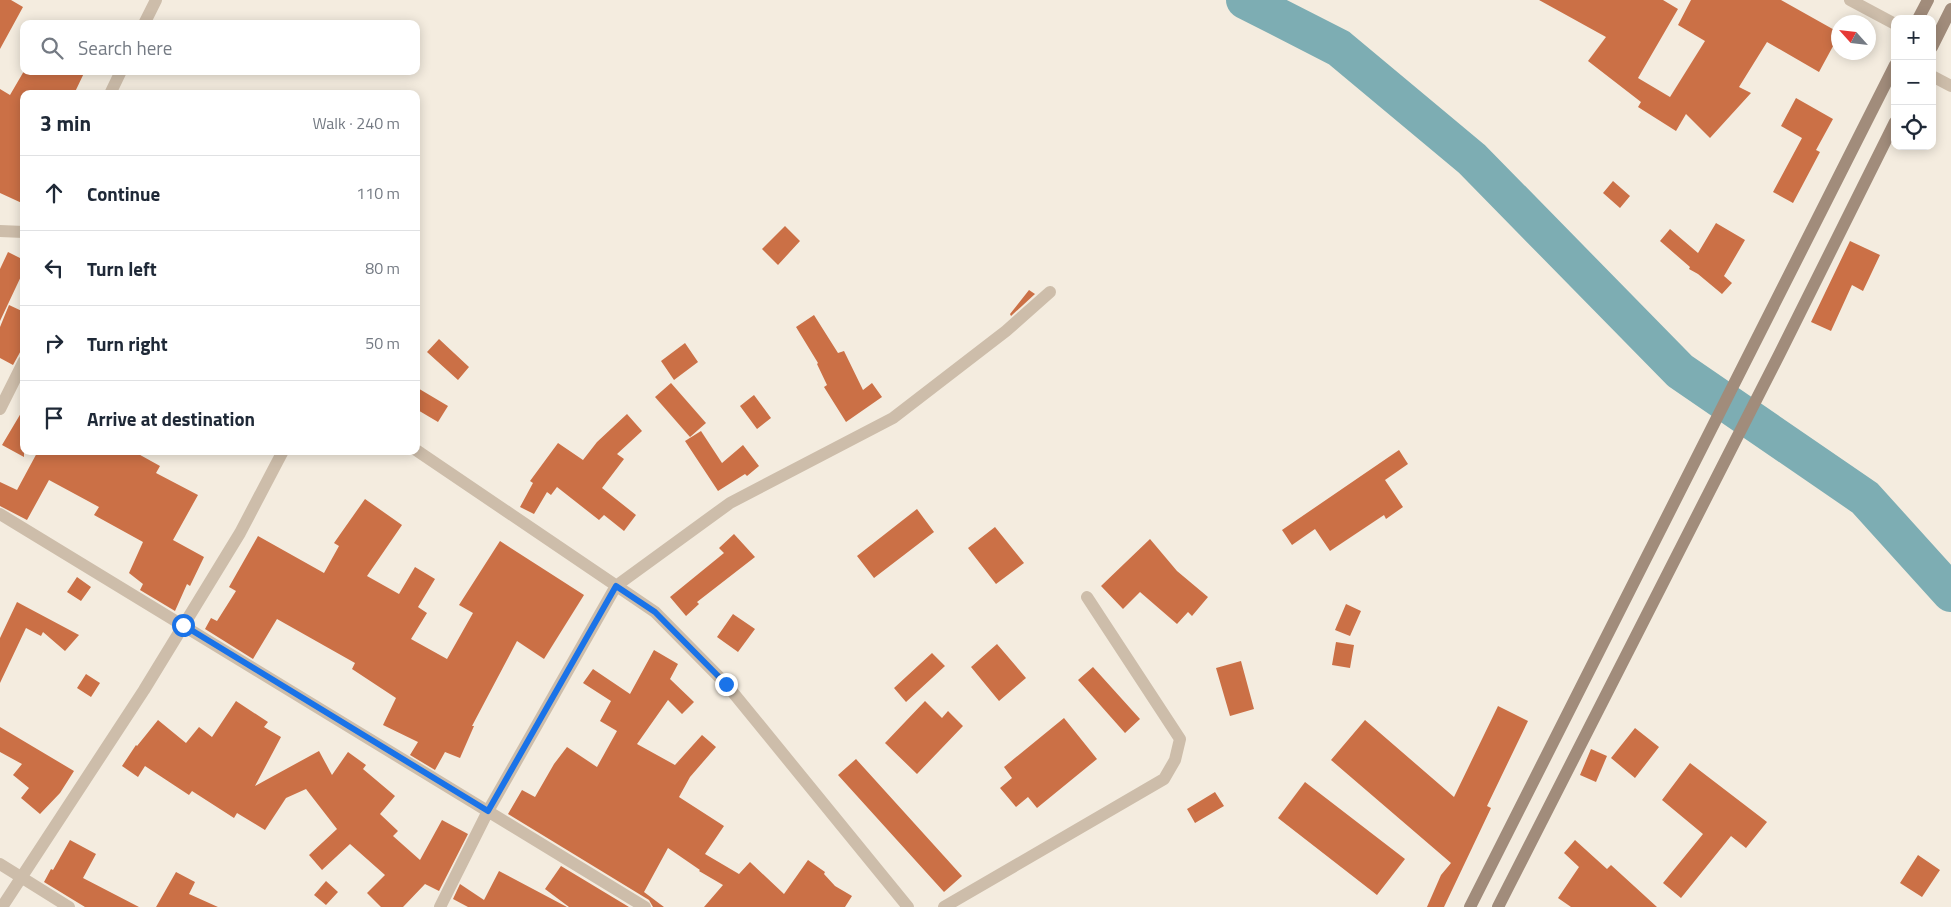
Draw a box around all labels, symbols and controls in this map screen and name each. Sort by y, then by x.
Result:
north arrow [1831,15,1876,60]
map controls [1891,15,1936,150]
button: + [1891,15,1936,60]
search box [20,20,420,75]
text: Search here [78,33,172,62]
icon: search [38,34,66,62]
button: − [1891,60,1936,105]
button: locate [1891,105,1936,150]
text: 3 min [40,107,91,139]
text: Walk · 240 m [312,111,400,135]
icon: ahead [40,179,68,207]
text: Continue [87,179,160,208]
text: 110 m [356,181,400,205]
icon: left [40,254,68,282]
text: Turn left [87,254,157,283]
text: 80 m [365,256,400,280]
icon: right [40,329,68,357]
text: Turn right [87,329,168,358]
text: 50 m [365,331,400,355]
icon: arrive [40,404,68,432]
text: Arrive at destination [87,404,255,433]
route start [172,614,195,637]
route end [715,673,738,696]

